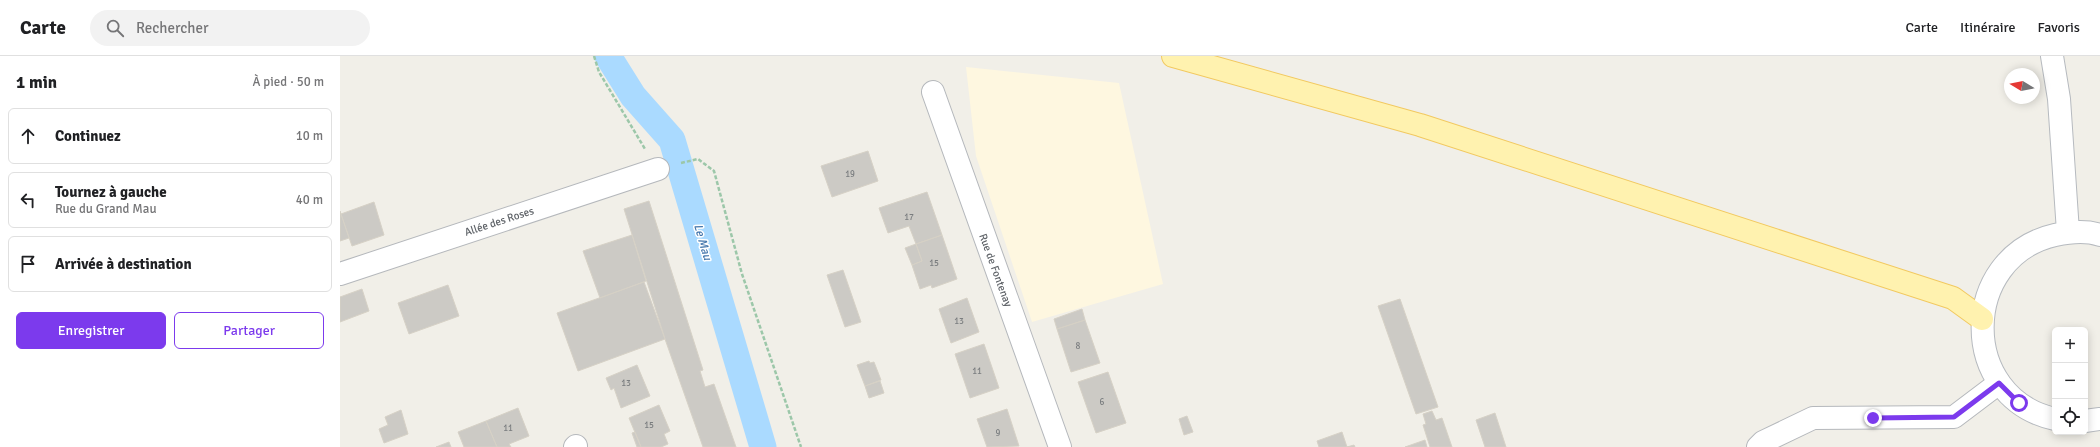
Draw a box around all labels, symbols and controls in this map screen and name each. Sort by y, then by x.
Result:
search box [90,10,370,46]
text: Carte [20,16,66,40]
icon: search [104,17,126,39]
text: Rechercher [136,19,209,37]
text: Carte [1905,19,1938,36]
text: Itinéraire [1960,19,2016,36]
text: Favoris [2038,19,2080,36]
north arrow [2004,68,2040,104]
text: 1 min [16,72,57,93]
text: À pied · 50 m [252,74,324,90]
icon: ahead [17,125,39,147]
text: Continuez [55,127,121,145]
text: 10 m [296,128,323,144]
house number: 19 [845,169,855,180]
text: Tournez à gauche [55,183,167,201]
icon: left [17,189,39,211]
text: 40 m [296,192,323,208]
text: Rue du Grand Mau [55,201,157,217]
street label: Allée des Roses [463,204,536,239]
house number: 17 [904,212,914,223]
water label: Le Mau [690,222,715,263]
street label: Rue de Fontenay [976,232,1015,309]
icon: arrive [17,253,39,275]
text: Arrivée à destination [55,255,192,273]
house number: 15 [929,258,939,269]
button: Enregistrer [16,312,166,349]
button: Partager [174,312,324,349]
house number: 13 [954,316,964,327]
map controls [2052,327,2088,435]
button: + [2052,327,2088,363]
house number: 8 [1076,341,1081,352]
button: − [2052,363,2088,399]
house number: 11 [972,366,982,377]
house number: 13 [621,378,631,389]
route start [2010,394,2028,412]
house number: 6 [1100,397,1105,408]
button: locate [2052,399,2088,435]
route end [1864,409,1882,427]
house number: 15 [644,420,654,431]
house number: 11 [503,423,513,434]
house number: 9 [996,428,1001,439]

